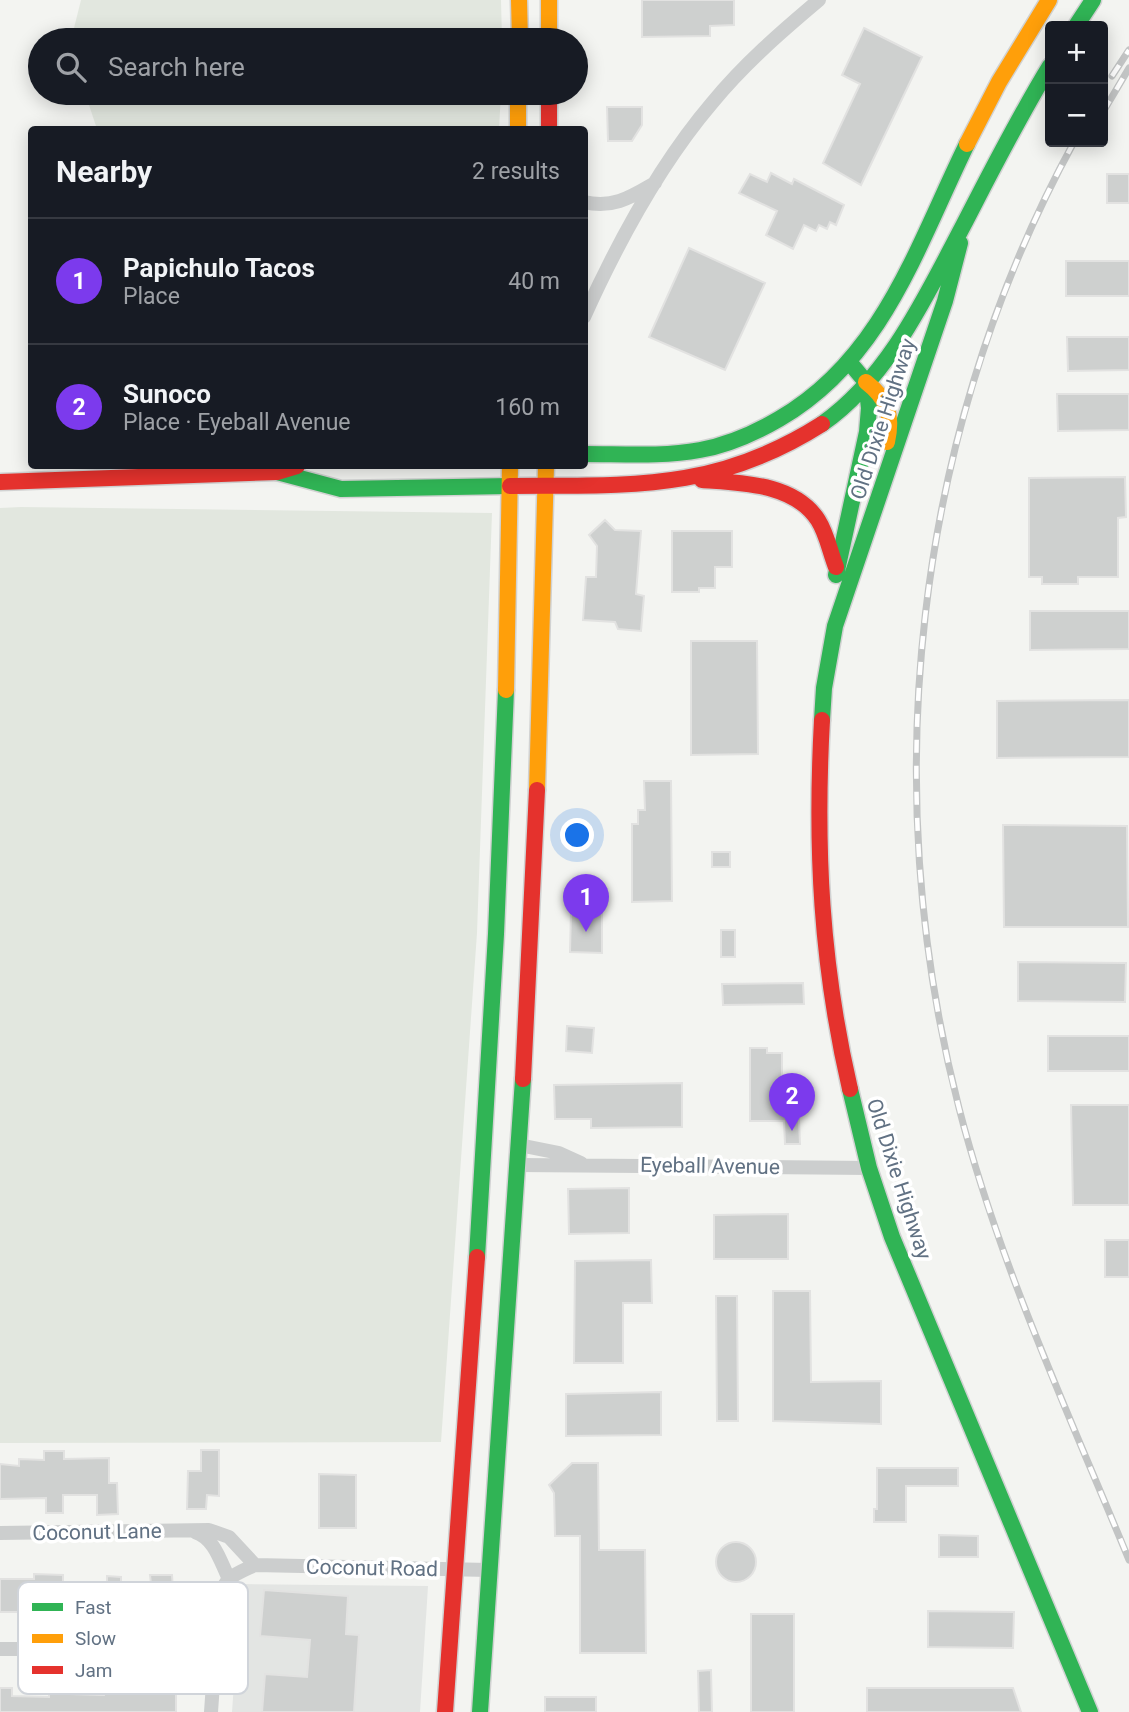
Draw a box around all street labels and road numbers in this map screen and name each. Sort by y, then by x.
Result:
street label: Old Dixie Highway [846,335,920,503]
street label: Old Dixie Highway [862,1095,936,1263]
street label: Eyeball Avenue [640,1153,780,1179]
street label: Coconut Lane [32,1519,162,1545]
street label: Coconut Road [306,1555,438,1581]

